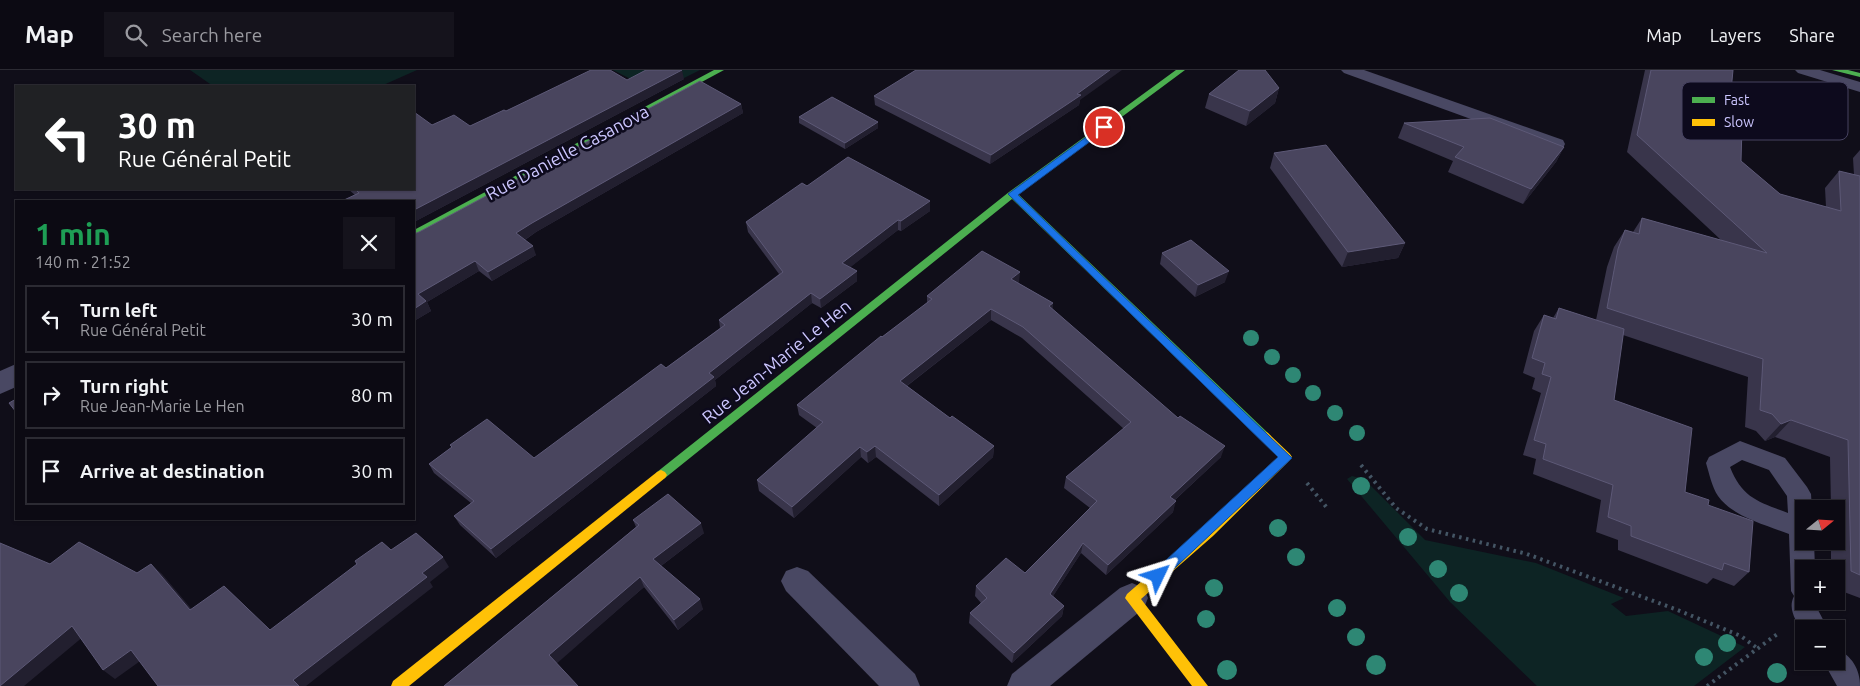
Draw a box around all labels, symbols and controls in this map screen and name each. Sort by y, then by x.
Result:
search box [104,12,454,57]
text: Map [25,21,74,48]
icon: search [122,21,150,49]
text: Search here [162,24,262,46]
text: Map [1646,25,1682,45]
text: Layers [1710,25,1761,45]
text: Share [1789,25,1835,45]
legend [1682,82,1848,140]
text: Fast [1724,92,1750,108]
street label: Rue Danielle Casanova [482,101,652,203]
icon: left [35,105,100,170]
text: 30 m [118,105,196,145]
pin [1083,106,1125,148]
icon: arrive [1090,113,1118,141]
text: Slow [1724,114,1754,130]
text: Rue Général Petit [118,146,291,171]
text: 1 min [35,217,111,251]
button: close [343,217,395,269]
text: 140 m · 21:52 [35,253,131,271]
street label: Rue Jean-Marie Le Hen [698,295,854,427]
text: Turn left [80,299,158,321]
icon: left [37,305,65,333]
text: 30 m [351,308,393,330]
text: Rue Général Petit [80,321,206,339]
text: Turn right [80,375,168,397]
icon: right [37,381,65,409]
text: 80 m [351,384,393,406]
text: Rue Jean-Marie Le Hen [80,397,245,415]
icon: arrive [37,457,65,485]
text: Arrive at destination [80,460,265,482]
text: 30 m [351,460,393,482]
north arrow [1795,500,1845,550]
map controls [1795,500,1845,670]
position arrow [1131,549,1183,601]
button: + [1795,560,1845,610]
button: − [1795,620,1845,670]

